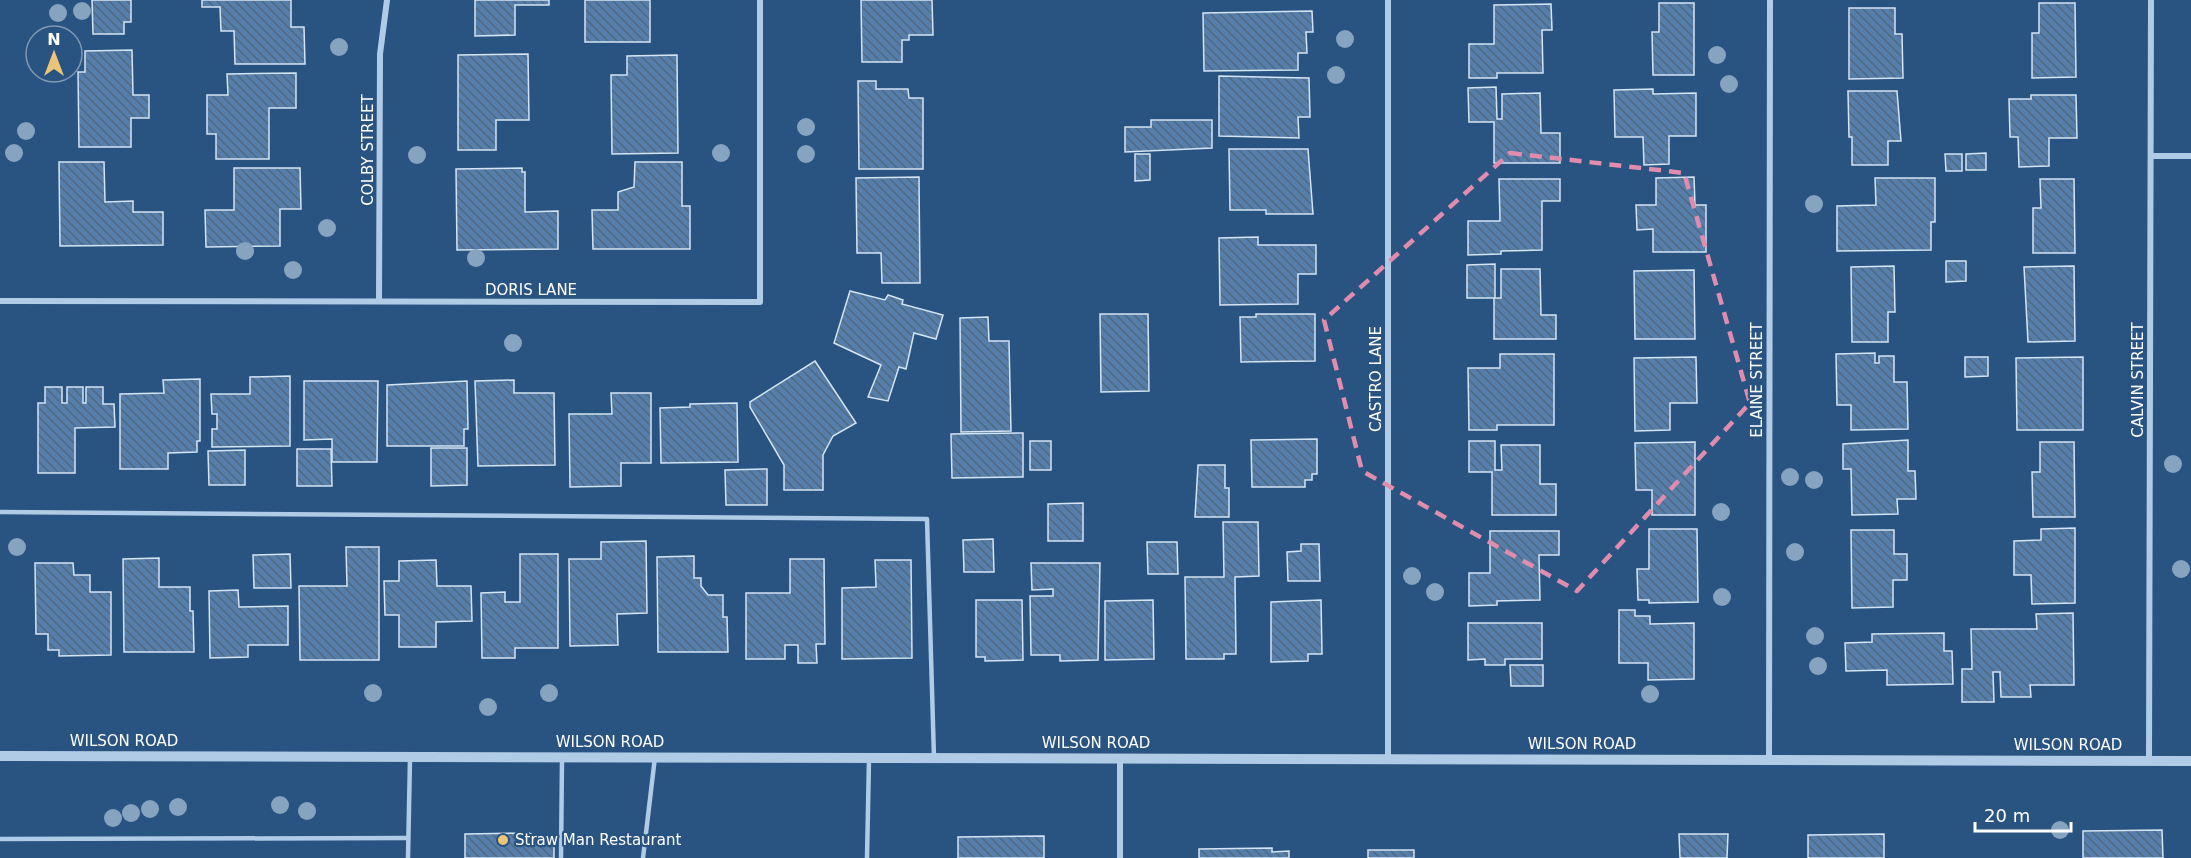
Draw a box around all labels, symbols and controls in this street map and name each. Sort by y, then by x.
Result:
north arrow [24,24,84,84]
text: N [47,30,61,49]
street label: COLBY STREET [359,94,377,206]
street label: DORIS LANE [485,281,577,299]
street label: ELAINE STREET [1748,321,1766,438]
street label: CALVIN STREET [2129,321,2147,438]
street label: CASTRO LANE [1367,326,1385,432]
street label: WILSON ROAD [70,732,178,750]
street label: WILSON ROAD [556,733,664,751]
street label: WILSON ROAD [1042,734,1150,752]
street label: WILSON ROAD [1528,735,1636,753]
street label: WILSON ROAD [2014,736,2122,754]
scale bar [1975,795,2071,833]
text: 20 m [1984,805,2030,826]
place label: Straw Man Restaurant [515,831,681,849]
marker: Straw Man Restaurant [496,833,510,847]

